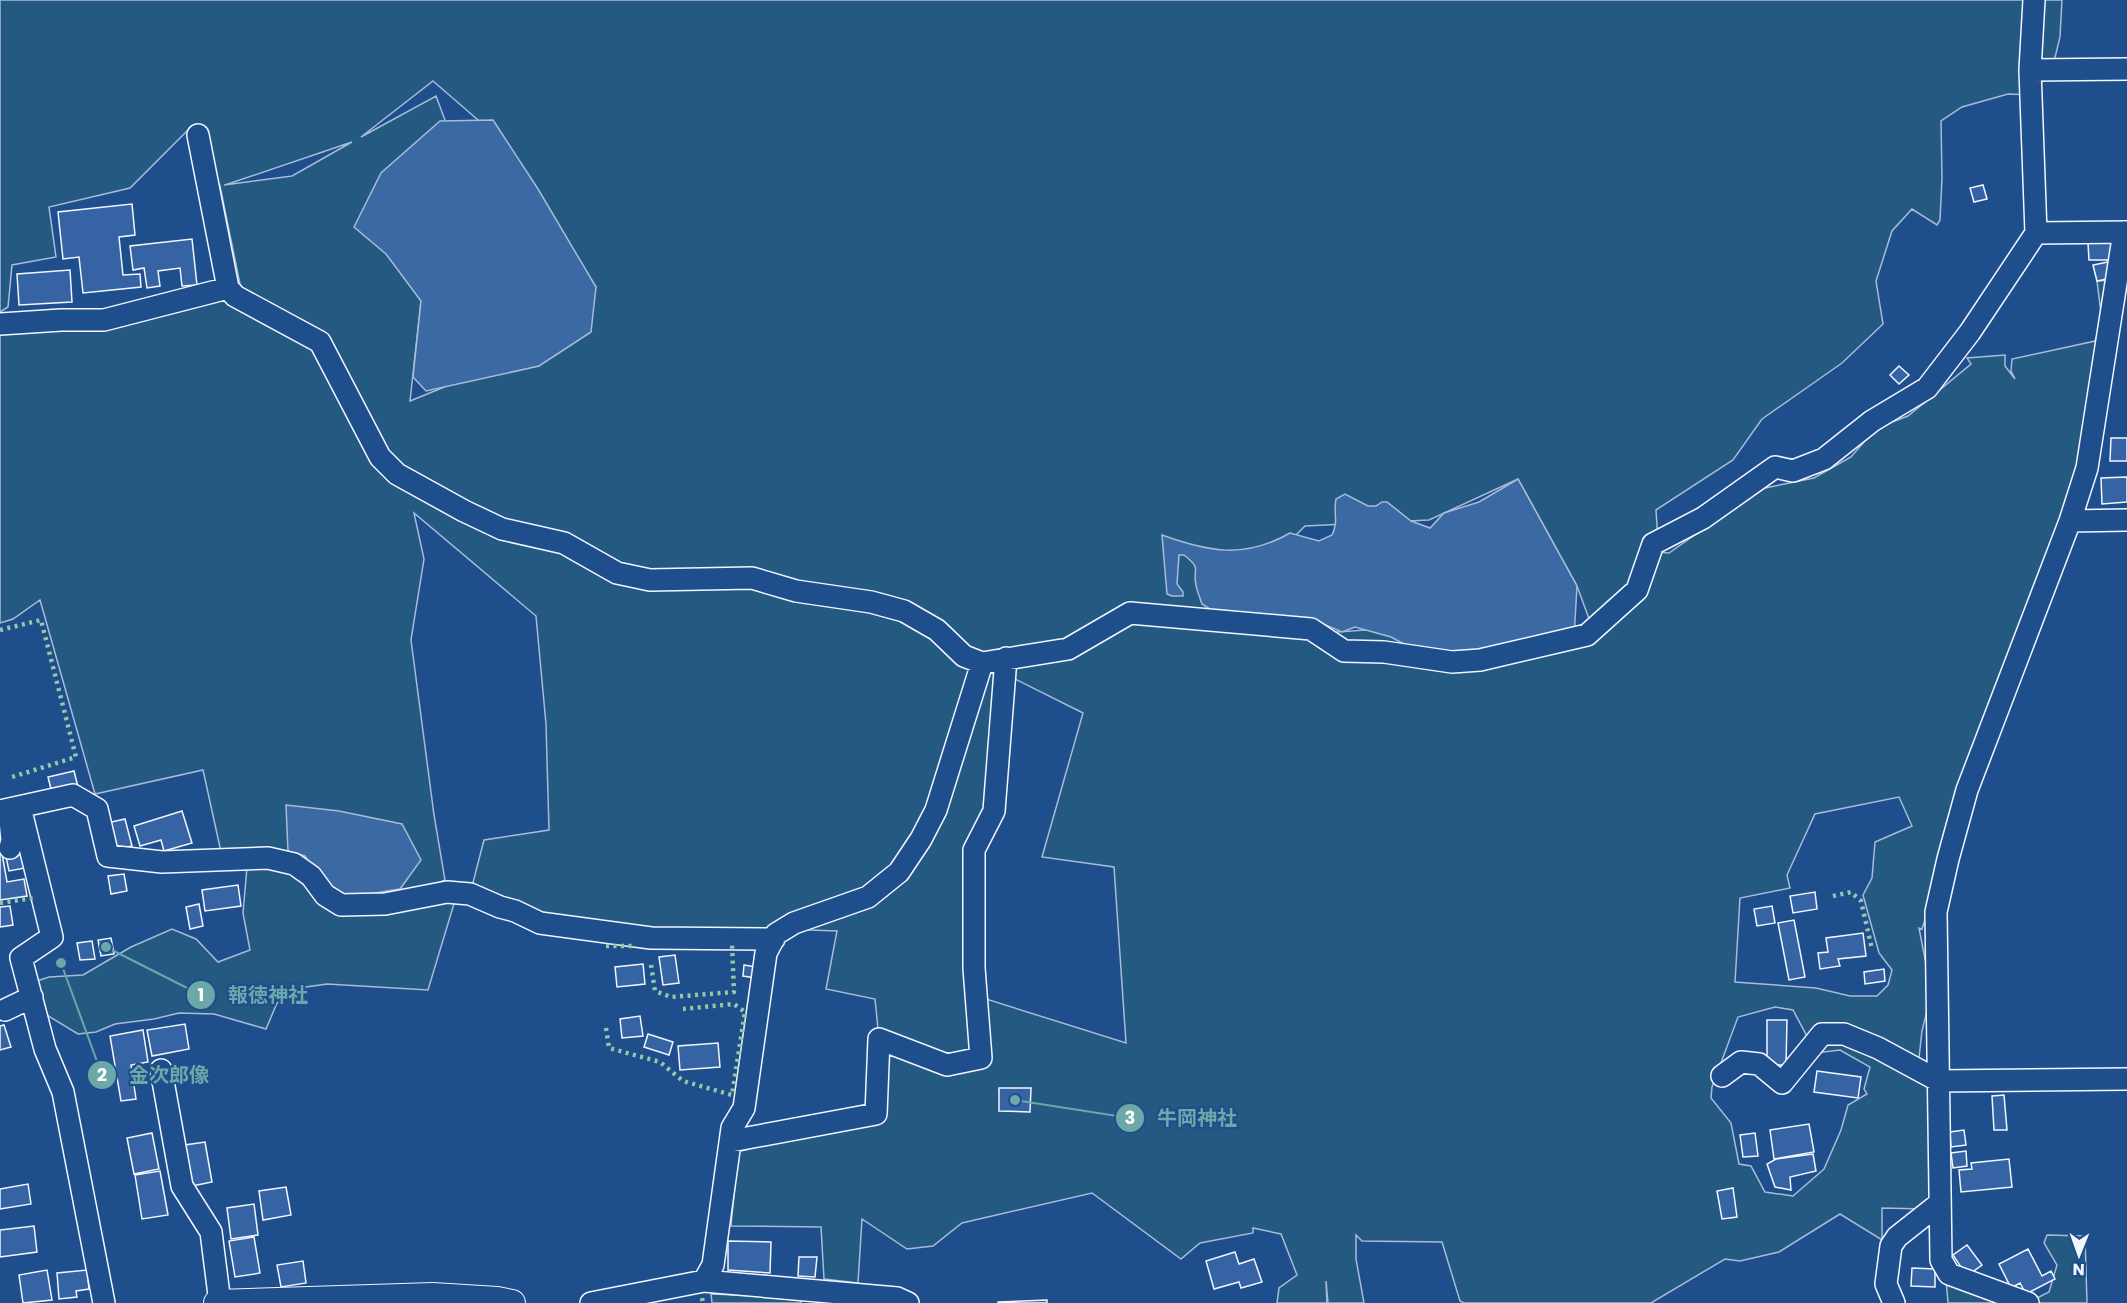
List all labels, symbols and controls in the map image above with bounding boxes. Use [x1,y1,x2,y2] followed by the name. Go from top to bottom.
[186,976,320,1014] callout: 報徳神社
[228,981,308,1009] text: 報徳神社
[198,982,204,1007] text: 1
[87,1056,221,1094] callout: 金次郎像
[129,1061,209,1089] text: 金次郎像
[97,1062,107,1087] text: 2
[1115,1099,1249,1137] callout: 牛岡神社
[1157,1104,1237,1132] text: 牛岡神社
[1125,1105,1135,1130] text: 3
[2049,1225,2109,1285] north arrow
[2073,1258,2085,1281] text: N

